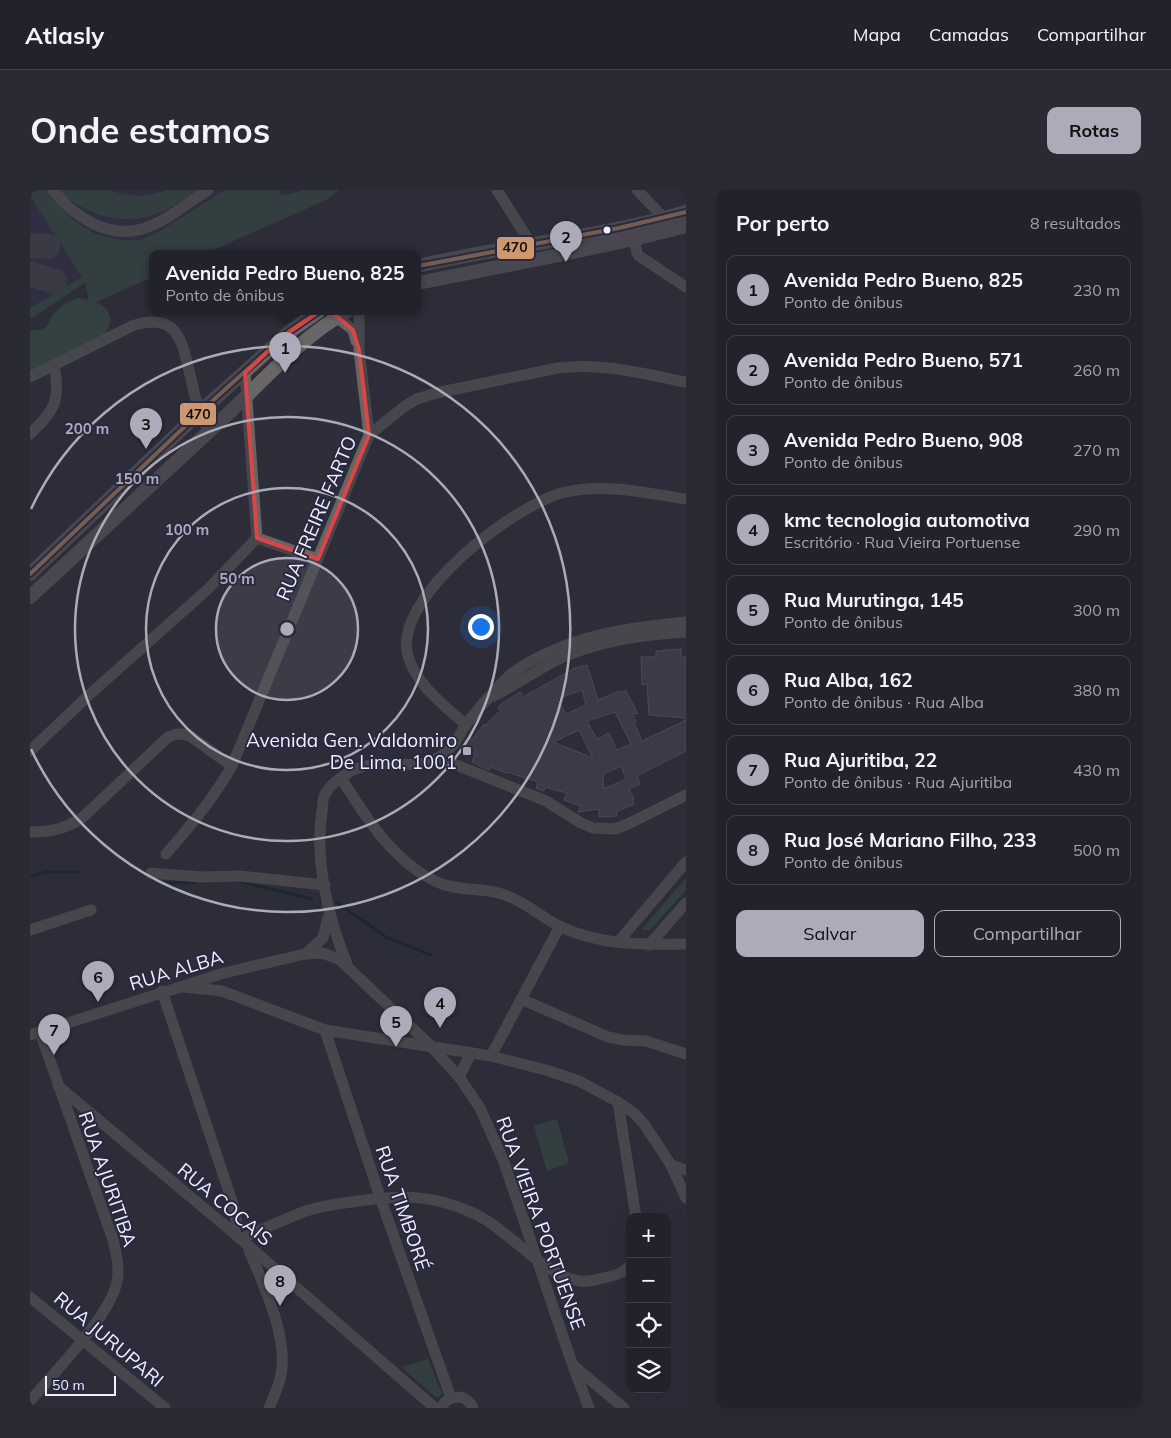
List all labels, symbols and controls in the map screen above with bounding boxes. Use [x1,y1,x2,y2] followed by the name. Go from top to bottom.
[25,20,104,50] text: Atlasly
[853,23,901,46] text: Mapa
[929,23,1009,46] text: Camadas
[1037,23,1146,46] text: Compartilhar
[1047,107,1141,154] button: Rotas
[30,108,270,152] text: Onde estamos
[736,210,830,236] text: Por perto
[1030,213,1121,233] text: 8 resultados
[550,221,582,262] pin: 2
[602,225,612,235] unlabelled marker
[496,236,535,260] line badge: 470
[502,238,528,256] text: 470
[149,250,421,315] popup
[166,261,404,285] text: Avenida Pedro Bueno, 825
[784,268,1023,292] text: Avenida Pedro Bueno, 825
[748,280,758,300] text: 1
[1073,280,1120,300] text: 230 m
[166,285,285,305] text: Ponto de ônibus
[784,292,903,312] text: Ponto de ônibus
[269,332,301,373] pin: 1
[784,348,1023,372] text: Avenida Pedro Bueno, 571
[748,360,758,380] text: 2
[1073,360,1120,380] text: 260 m
[784,372,903,392] text: Ponto de ônibus
[179,402,217,426] line badge: 470
[185,405,211,423] text: 470
[130,408,162,449] pin: 3
[65,419,109,438] text: 200 m
[784,428,1023,452] text: Avenida Pedro Bueno, 908
[270,432,362,604] street label: RUA FREIRE FARTO
[748,440,758,460] text: 3
[1073,440,1120,460] text: 270 m
[784,452,903,472] text: Ponto de ônibus
[115,469,159,488] text: 150 m
[784,508,1030,532] text: kmc tecnologia automotiva
[165,520,209,539] text: 100 m
[748,520,758,540] text: 4
[1073,520,1120,540] text: 290 m
[784,532,1020,552] text: Escritório · Rua Vieira Portuense
[219,569,255,588] text: 50 m
[784,588,964,612] text: Rua Murutinga, 145
[748,600,758,620] text: 5
[1073,600,1120,620] text: 300 m
[784,612,903,632] text: Ponto de ônibus
[468,614,494,640] your location
[278,620,296,638] centre of rings
[784,668,913,692] text: Rua Alba, 162
[748,680,758,700] text: 6
[1073,680,1120,700] text: 380 m
[784,692,984,712] text: Ponto de ônibus · Rua Alba
[246,728,457,774] place label: Avenida Gen. Valdomiro De Lima, 1001
[461,745,473,757] marker: Avenida Gen. Valdomiro De Lima, 1001
[784,748,937,772] text: Rua Ajuritiba, 22
[748,760,758,780] text: 7
[1073,760,1120,780] text: 430 m
[784,772,1012,792] text: Ponto de ônibus · Rua Ajuritiba
[784,828,1037,852] text: Rua José Mariano Filho, 233
[748,840,758,860] text: 8
[1073,840,1120,860] text: 500 m
[784,852,903,872] text: Ponto de ônibus
[736,910,924,957] button: Salvar
[934,910,1121,957] button: Compartilhar
[126,944,226,996] street label: RUA ALBA
[82,961,114,1002] pin: 6
[424,987,456,1028] pin: 4
[380,1006,412,1047] pin: 5
[38,1014,70,1055] pin: 7
[74,1108,142,1250] street label: RUA AJURITIBA
[491,1113,591,1333] street label: RUA VIEIRA PORTUENSE
[370,1142,436,1274] street label: RUA TIMBORÉ
[173,1157,277,1251] street label: RUA COCAIS
[626,1213,671,1393] map controls
[626,1213,671,1258] button: +
[626,1258,671,1303] button: −
[264,1265,296,1306] pin: 8
[49,1286,169,1392] street label: RUA JURUPARI
[626,1303,671,1348] button: locate
[626,1348,671,1393] button: layers
[45,1373,116,1396] scale bar
[52,1376,85,1394] text: 50 m

